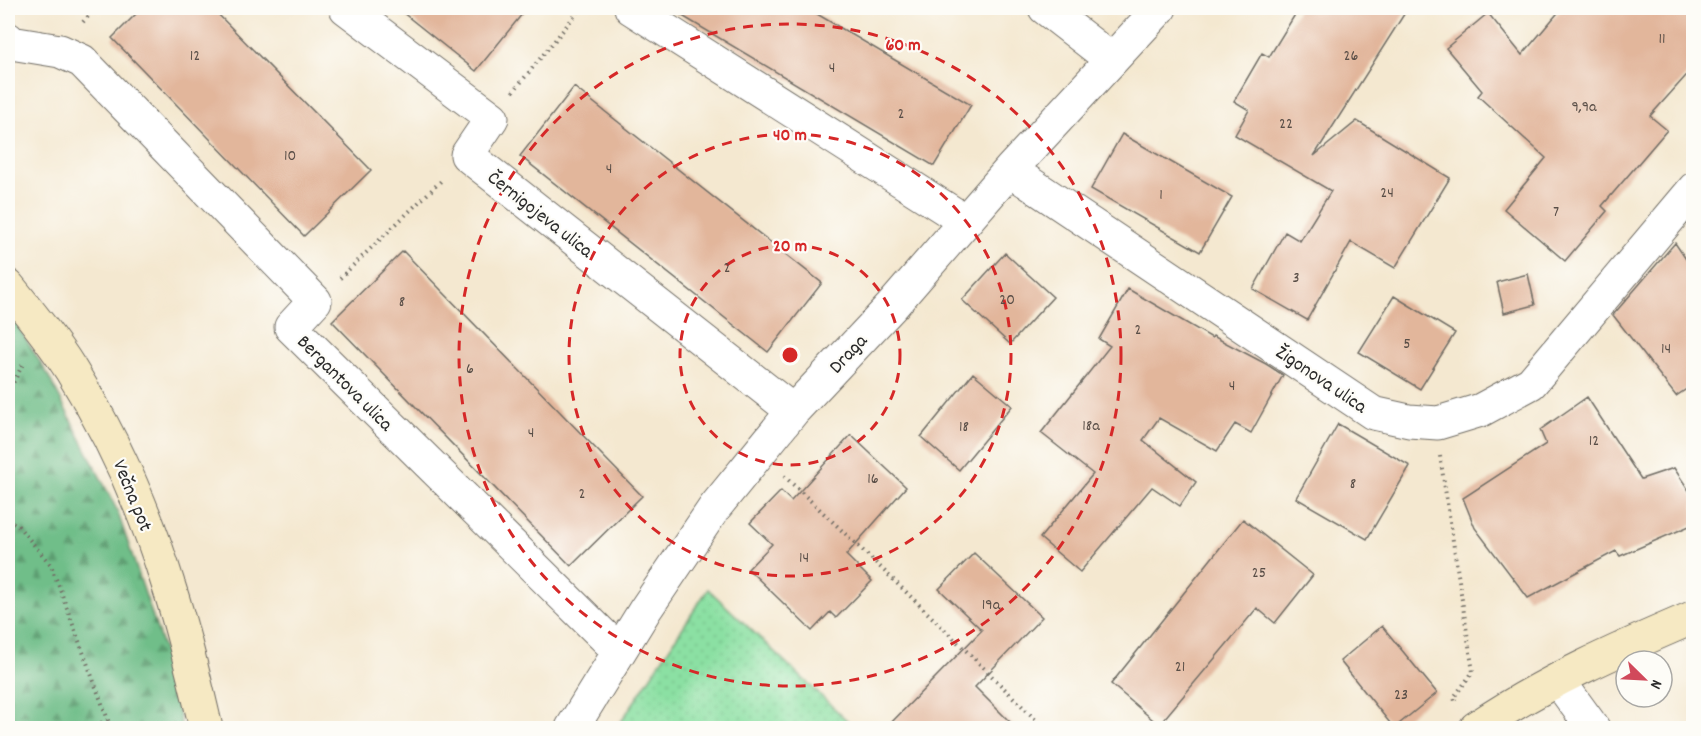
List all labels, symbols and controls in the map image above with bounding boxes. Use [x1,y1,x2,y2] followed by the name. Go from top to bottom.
[1658,28,1666,51] house number: 11
[885,34,921,59] text: 60 m
[190,45,200,68] house number: 12
[1344,45,1359,68] house number: 26
[829,57,835,80] house number: 4
[1571,96,1597,119] house number: 9,9a
[898,103,905,126] house number: 2
[1279,113,1293,136] house number: 22
[773,124,807,149] text: 40 m
[284,145,296,168] house number: 10
[606,158,612,181] house number: 4
[480,165,598,266] street label: Černigojeva ulica
[1380,182,1394,205] house number: 24
[1159,184,1163,207] house number: 1
[1553,201,1559,224] house number: 7
[773,235,807,260] text: 20 m
[724,257,731,280] house number: 2
[1292,267,1300,290] house number: 3
[999,289,1015,312] house number: 20
[399,291,405,314] house number: 8
[1135,319,1142,342] house number: 2
[824,328,875,381] street label: Draga
[289,330,399,439] street label: Bergantova ulica
[1403,333,1411,356] house number: 5
[1661,338,1671,361] house number: 14
[1269,339,1372,422] street label: Žigonova ulica
[780,345,800,365] centre of rings
[466,358,474,381] house number: 6
[1229,375,1235,398] house number: 4
[1082,415,1100,438] house number: 18a
[959,416,969,439] house number: 18
[528,422,534,445] house number: 4
[1589,430,1599,453] house number: 12
[104,456,158,536] street label: Večna pot
[867,468,879,491] house number: 16
[1350,473,1356,496] house number: 8
[579,483,586,506] house number: 2
[799,547,809,570] house number: 14
[1252,562,1266,585] house number: 25
[982,594,1001,617] house number: 19a
[1614,649,1674,709] north arrow
[1175,656,1185,679] house number: 21
[1643,676,1668,692] text: N
[1394,684,1408,707] house number: 23

